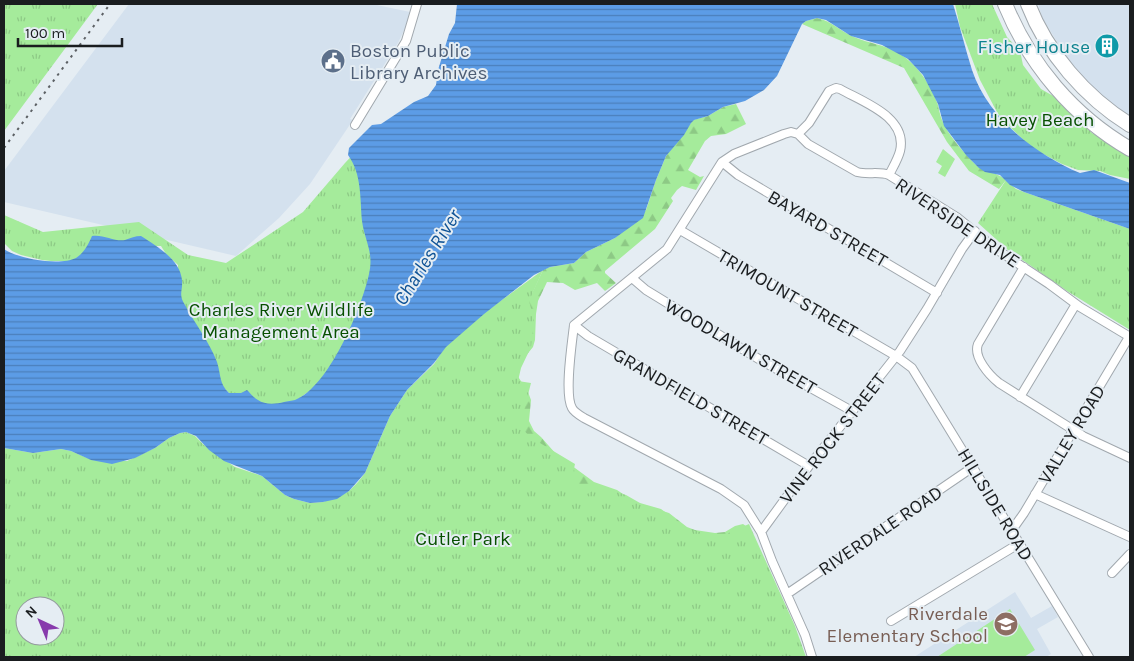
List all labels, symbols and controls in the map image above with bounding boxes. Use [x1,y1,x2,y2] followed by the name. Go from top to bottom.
[18,15,121,47] scale bar
[25,24,65,42] text: 100 m
[1094,33,1120,59] building icon: Fisher House
[977,36,1090,58] place label: Fisher House
[350,40,487,84] place label: Boston Public Library Archives
[320,48,346,74] public building icon: Boston Public Library Archives
[985,109,1095,131] park label: Havey Beach
[891,173,1024,273] street label: RIVERSIDE DRIVE
[764,186,892,272] street label: BAYARD STREET
[389,204,467,309] water label: Charles River
[714,245,862,343] street label: TRIMOUNT STREET
[661,295,821,399] street label: WOODLAWN STREET
[189,299,373,343] park label: Charles River Wildlife Management Area
[609,343,773,451] street label: GRANDFIELD STREET
[775,369,891,508] street label: VINE ROCK STREET
[1034,381,1110,488] street label: VALLEY ROAD
[953,444,1037,565] street label: HILLSIDE ROAD
[814,481,947,580] street label: RIVERDALE ROAD
[415,528,511,550] park label: Cutler Park
[15,596,65,646] north arrow
[22,602,41,622] text: N
[827,603,988,647] place label: Riverdale Elementary School
[993,611,1019,637] school or university icon: Riverdale Elementary School

